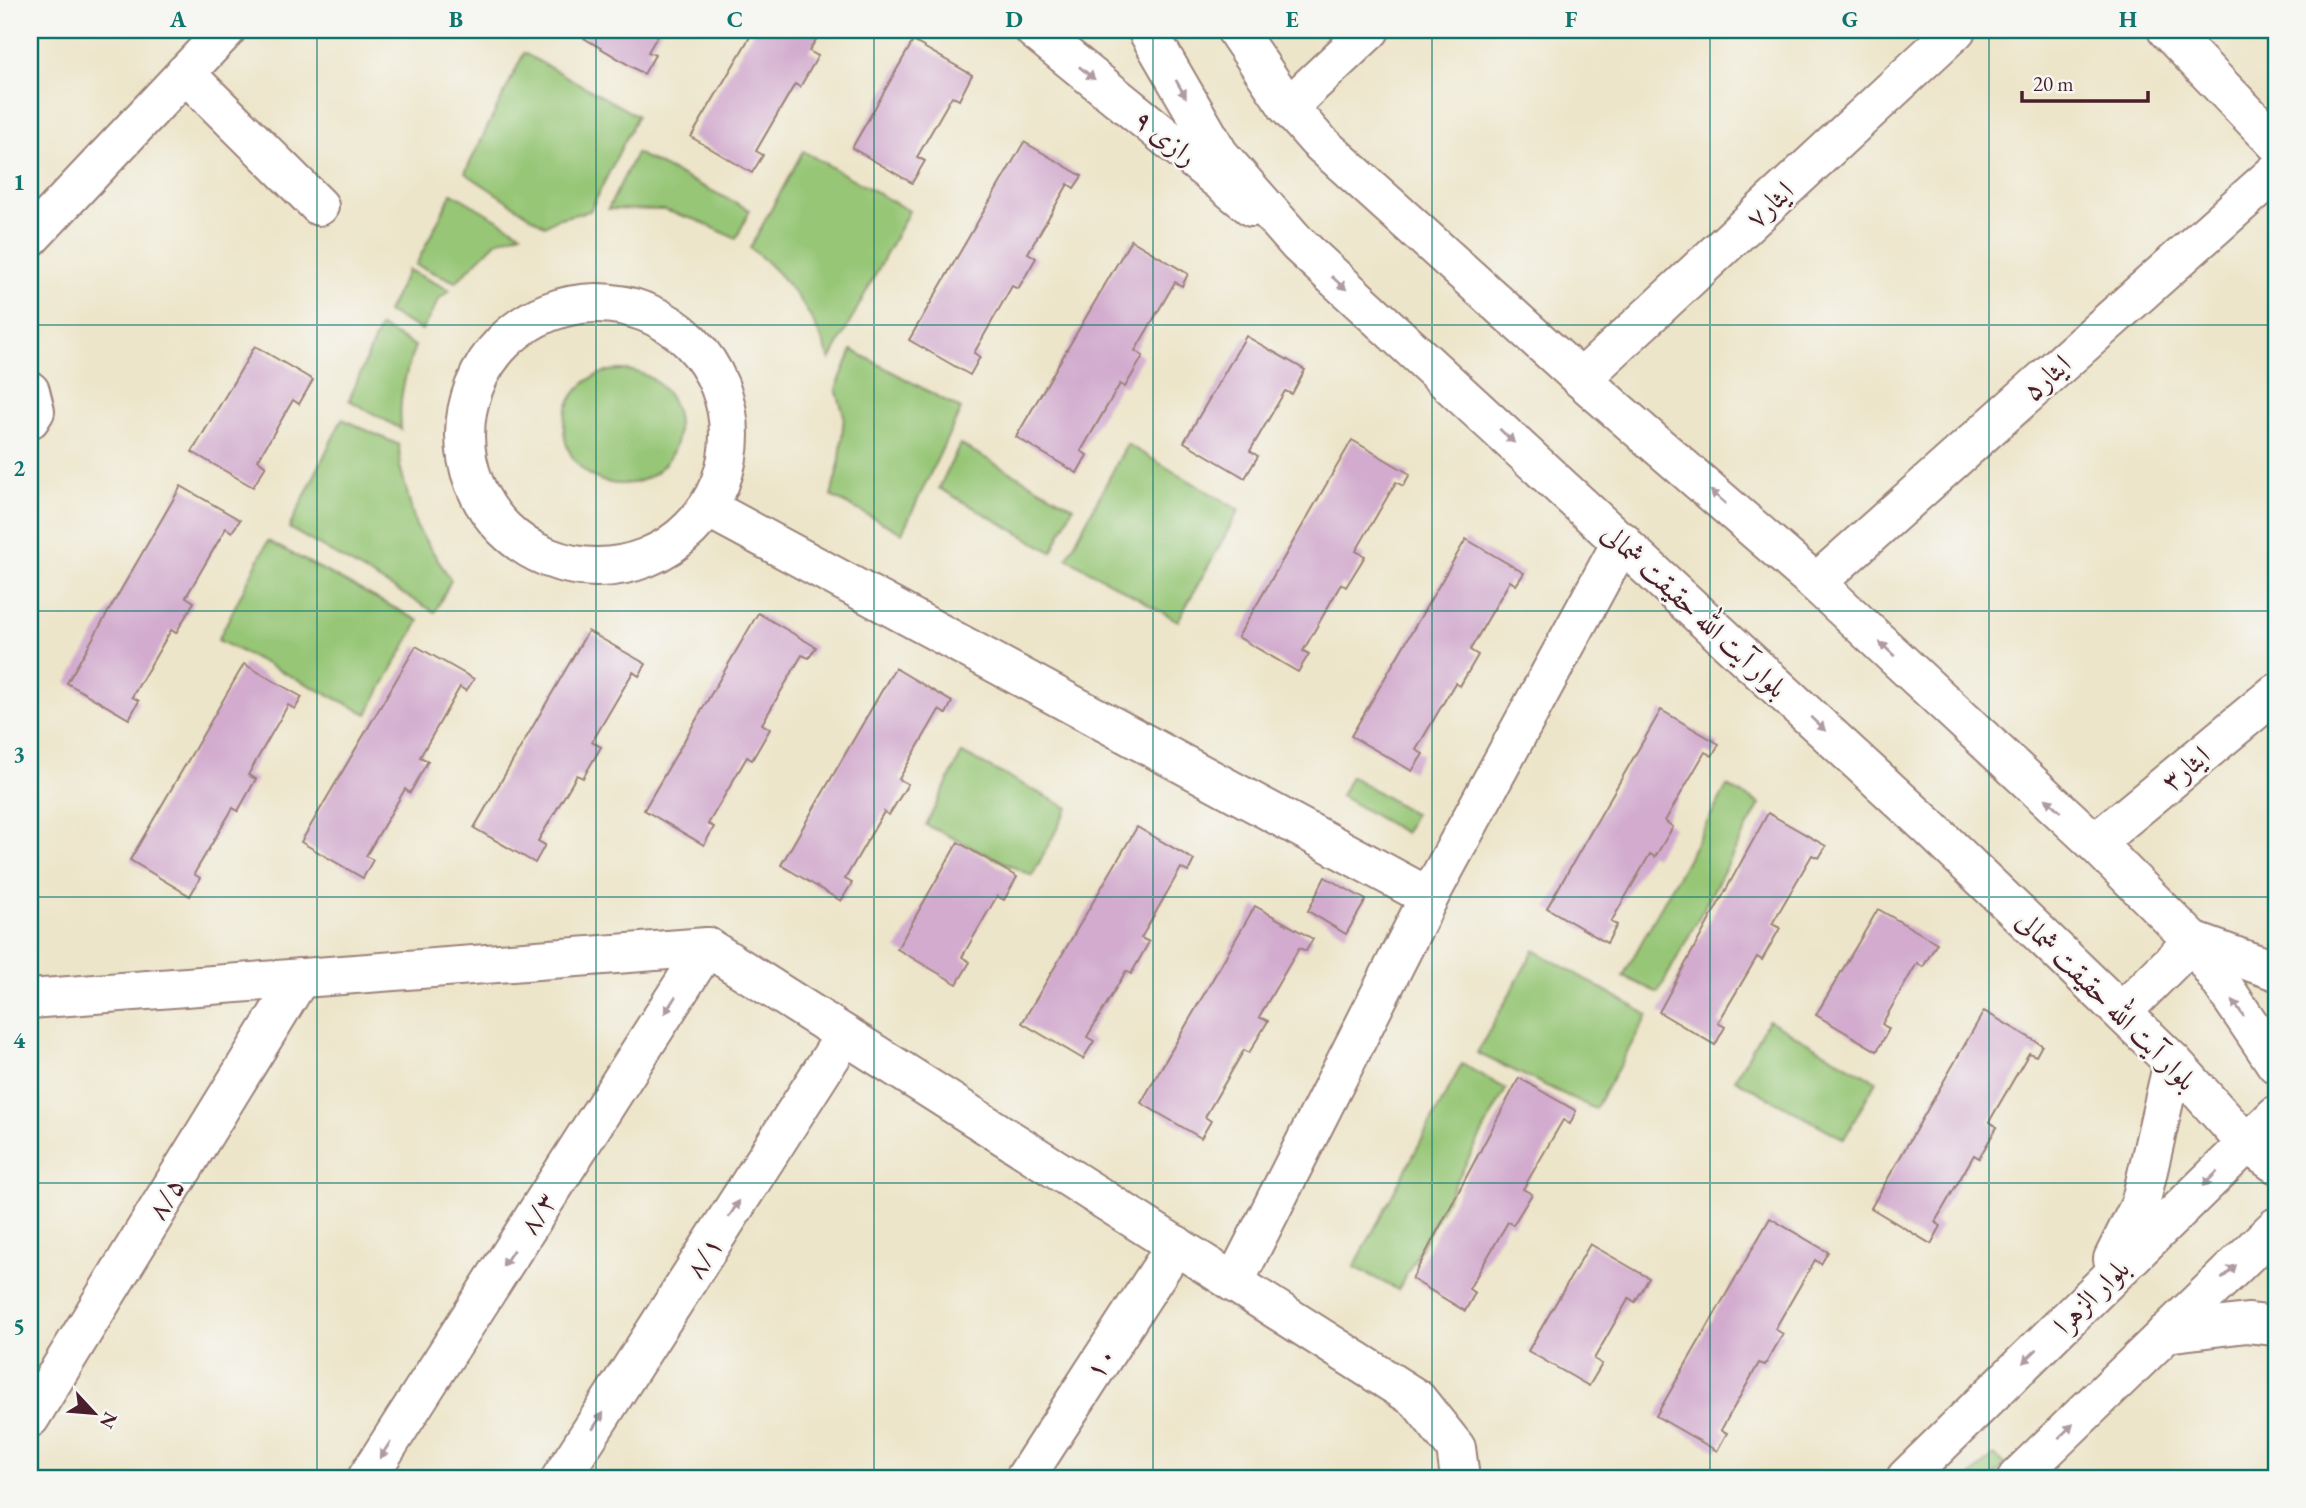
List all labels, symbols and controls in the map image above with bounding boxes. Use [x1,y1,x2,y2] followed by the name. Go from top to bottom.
[169,4,187,34] text: A
[449,4,463,34] text: B
[727,4,743,34] text: C
[1005,4,1023,34] text: D
[1285,4,1299,34] text: E
[1565,4,1578,34] text: F
[1842,4,1858,34] text: G
[2119,4,2137,34] text: H
[2022,60,2148,104] scale bar
[1078,65,1095,80] one-way arrow
[2033,70,2074,97] text: 20 m
[1175,79,1187,98] one-way arrow
[1127,100,1205,174] street label: رازی ۹
[13,167,25,197] text: 1
[1737,173,1801,235] street label: ایثار۷
[1330,274,1347,290] one-way arrow
[2014,346,2078,408] street label: ایثار۵
[1498,428,1515,444] one-way arrow
[13,453,25,483] text: 2
[1709,490,1726,505] one-way arrow
[1595,513,1797,705] street label: بلوار آیت الله حقیقت شمالی
[1879,642,1896,658] one-way arrow
[1809,716,1827,732] one-way arrow
[2153,737,2217,799] street label: ایثار۳
[13,739,25,769] text: 3
[2045,797,2062,813] one-way arrow
[2009,900,2207,1098] street label: بلوار آیت الله حقیقت شمالی
[664,995,677,1015] one-way arrow
[2231,999,2245,1017] one-way arrow
[13,1025,26,1055] text: 4
[138,1170,192,1226] street label: ۸/۵
[2201,1171,2218,1188] one-way arrow
[510,1185,564,1241] street label: ۸/۳
[727,1199,740,1218] one-way arrow
[676,1229,730,1285] street label: ۸/۱
[502,1249,515,1268] one-way arrow
[2045,1250,2137,1342] street label: بلوار الزهرا
[2220,1265,2237,1281] one-way arrow
[13,1311,25,1341] text: 5
[1076,1338,1124,1386] street label: ۱۰
[2022,1348,2039,1364] one-way arrow
[60,1378,130,1448] north arrow
[94,1408,123,1433] text: N
[591,1411,604,1430] one-way arrow
[2057,1422,2074,1439] one-way arrow
[379,1440,392,1460] one-way arrow

